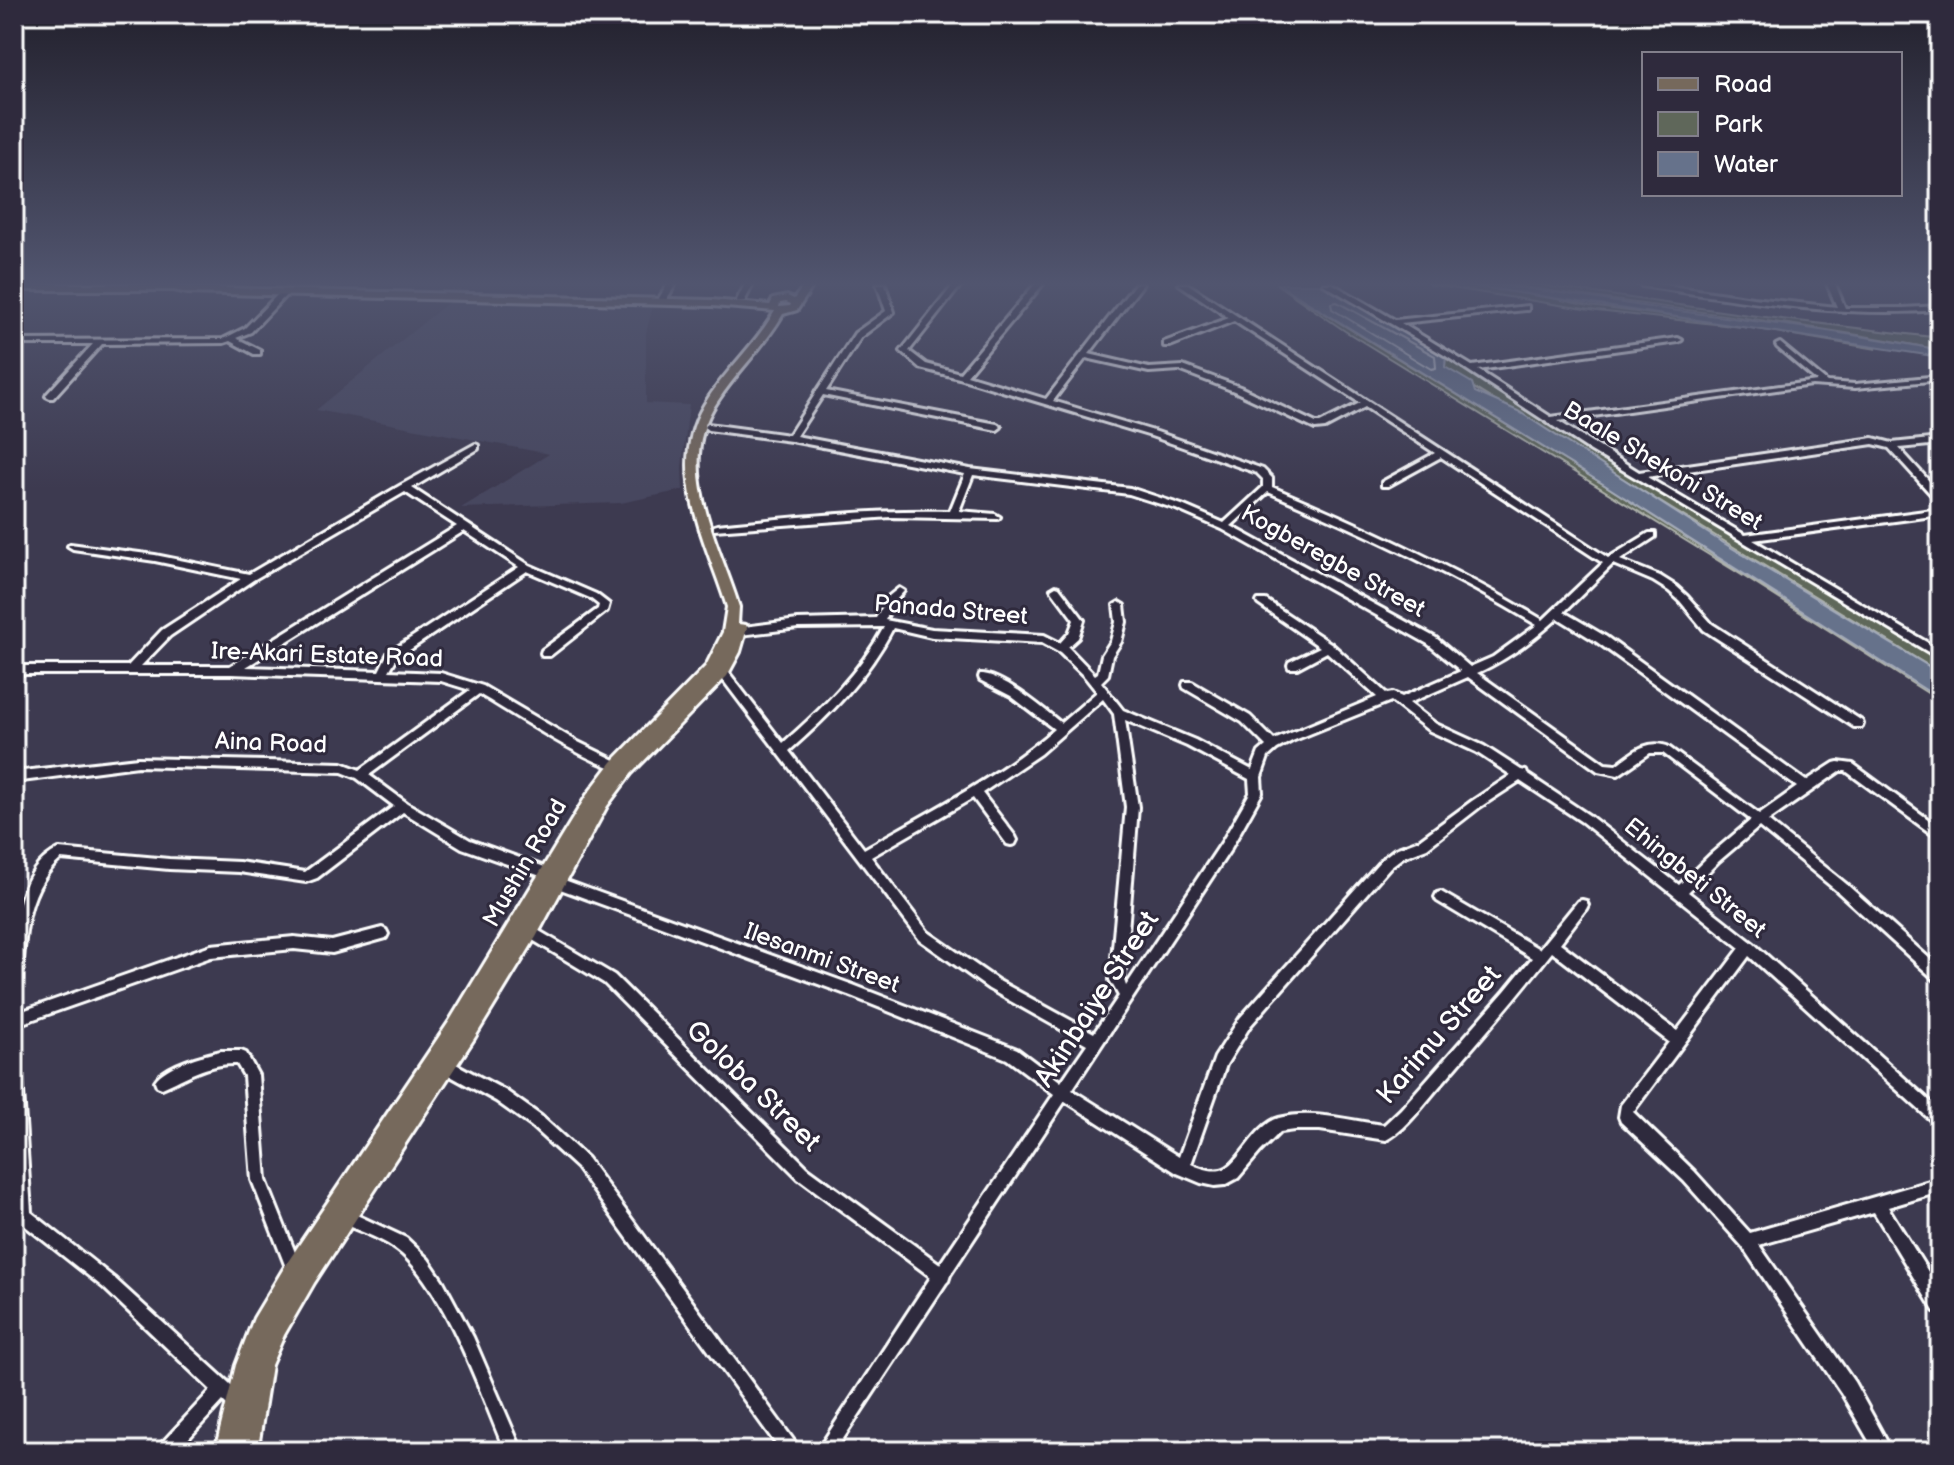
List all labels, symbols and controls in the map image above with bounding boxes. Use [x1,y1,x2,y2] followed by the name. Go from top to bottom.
[1642,52,1902,196] legend
[1714,70,1772,99] text: Road
[1714,110,1762,139] text: Park
[1714,150,1778,179] text: Water
[1558,395,1768,537] street label: Baale Shekoni Street
[1236,498,1431,624] street label: Kogberegbe Street
[873,589,1030,631] street label: Panada Street
[211,636,443,674] street label: Ire-Akari Estate Road
[215,727,327,759] street label: Aina Road
[477,794,573,932] street label: Mushin Road
[1618,812,1773,945] street label: Ehingbeti Street
[1028,905,1166,1093] street label: Akinbaiye Street
[740,916,904,1000] street label: Ilesanmi Street
[1370,959,1508,1111] street label: Karimu Street
[679,1014,827,1159] street label: Goloba Street

